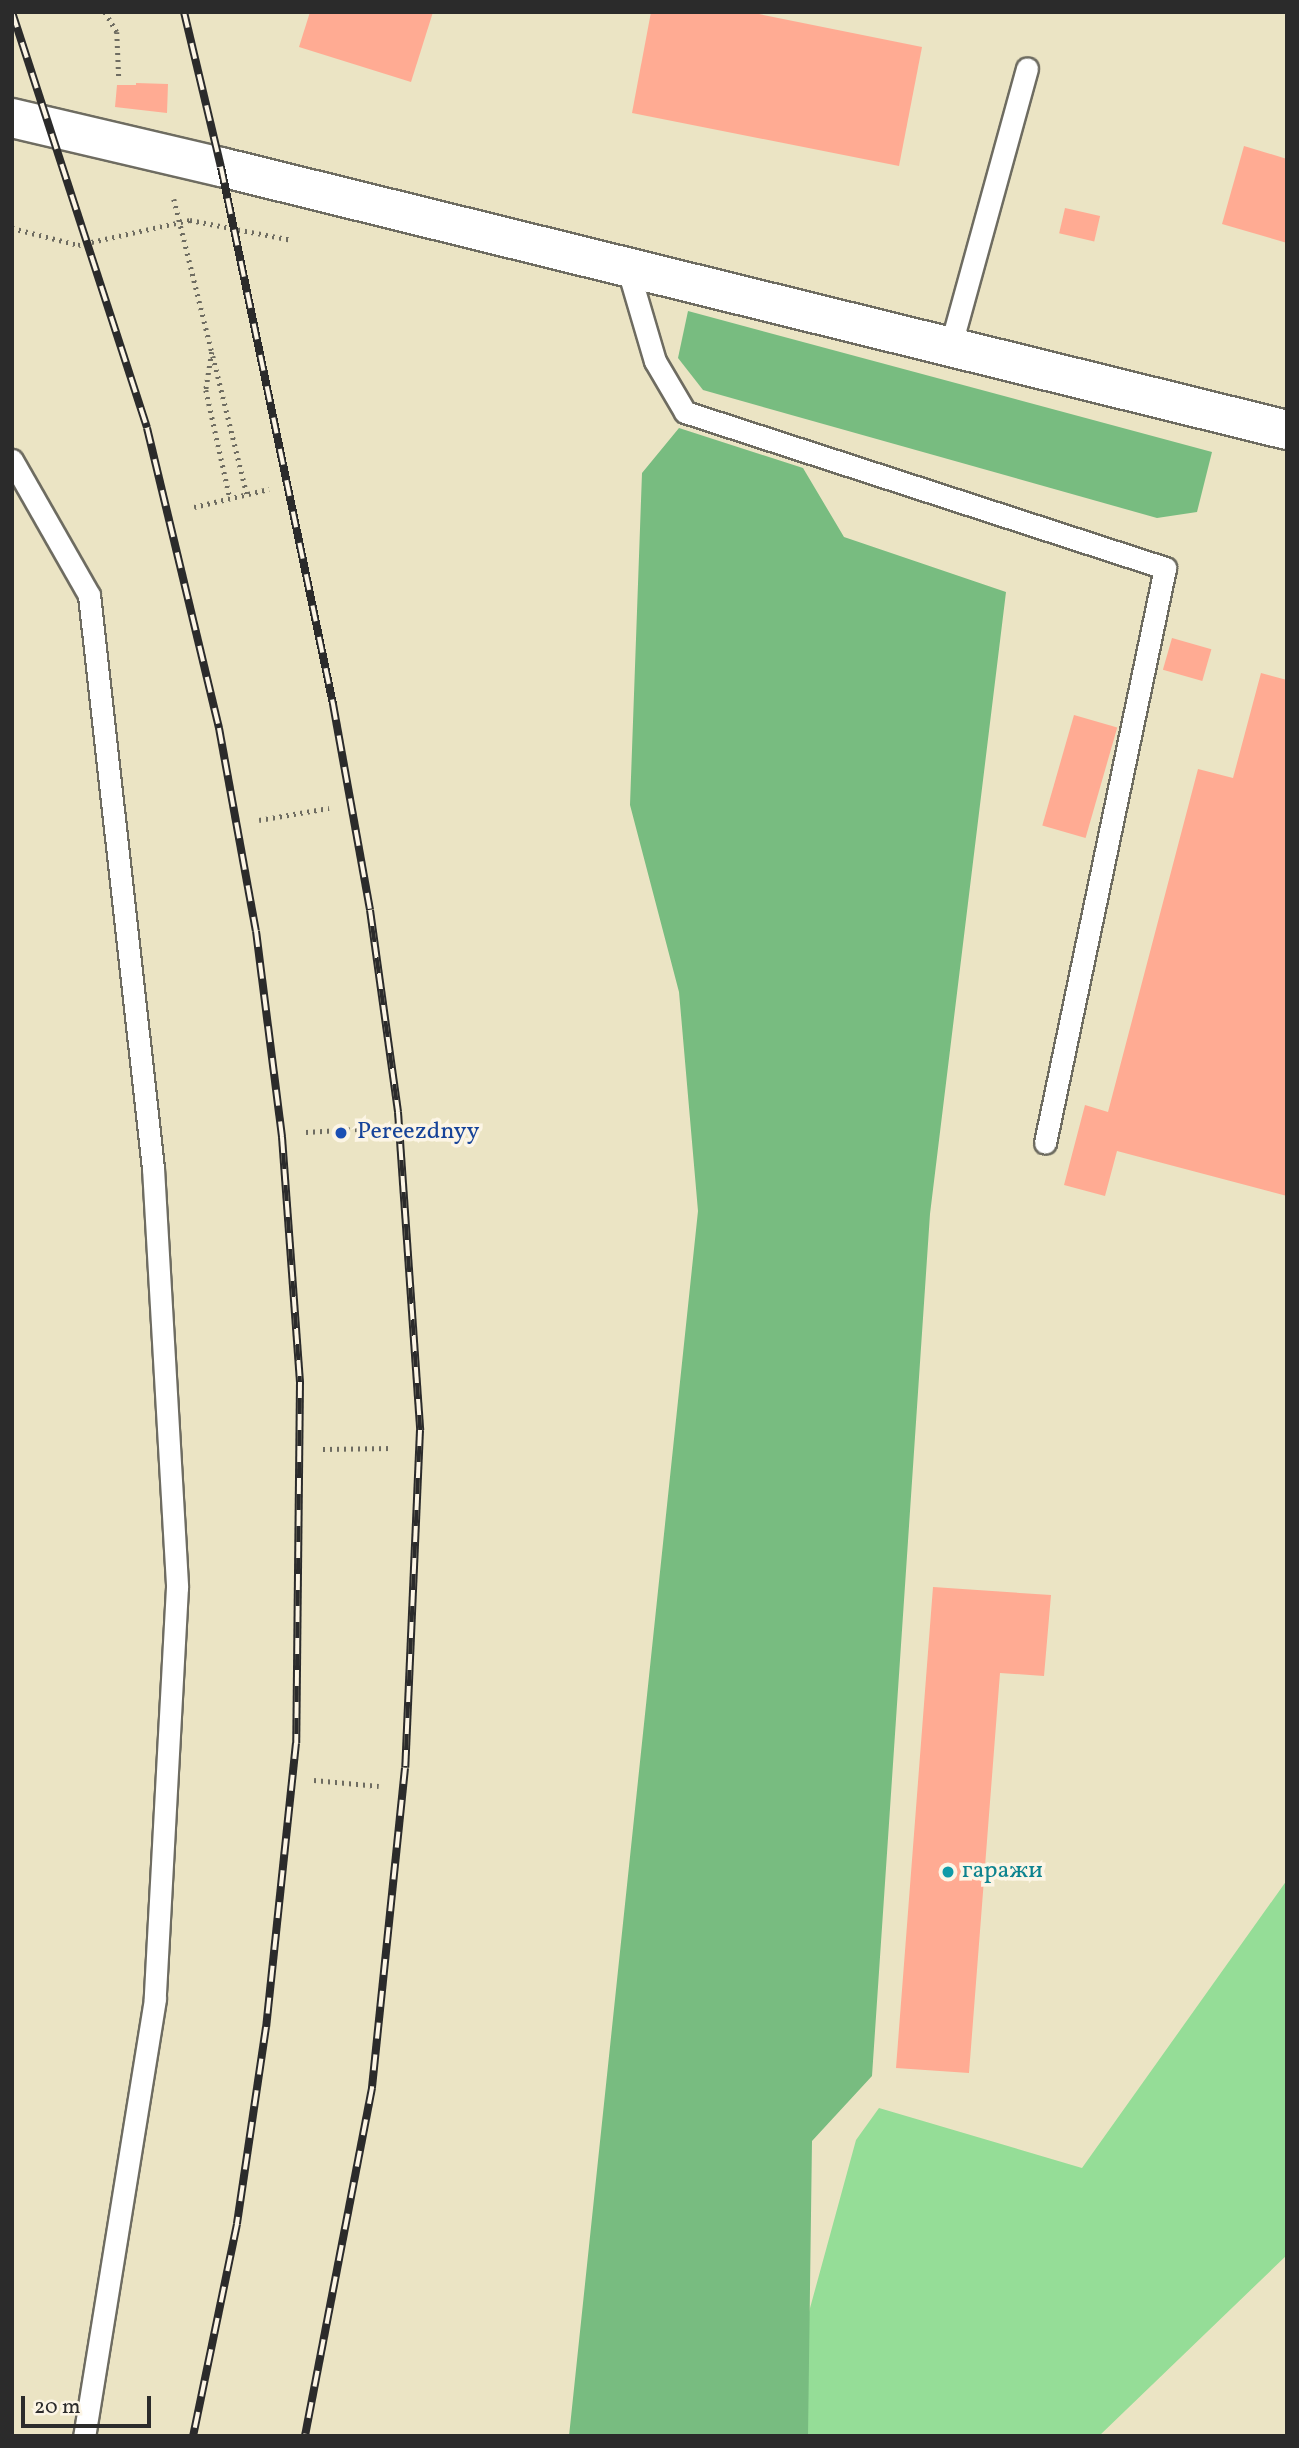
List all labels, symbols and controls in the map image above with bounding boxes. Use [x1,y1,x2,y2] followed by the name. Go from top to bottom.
[357,1119,480,1147] place label: Pereezdnyy
[331,1123,351,1143] marker: Pereezdnyy
[962,1858,1043,1886] place label: гаражи
[940,1864,956,1880] marker: гаражи
[24,2382,154,2426] scale bar
[34,2393,80,2422] text: 20 m

